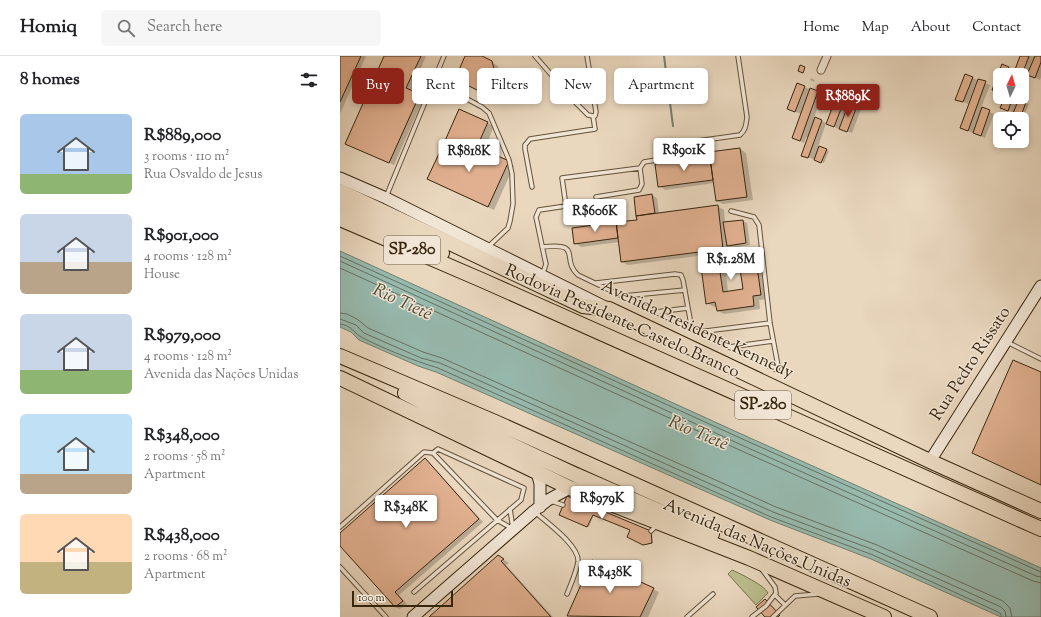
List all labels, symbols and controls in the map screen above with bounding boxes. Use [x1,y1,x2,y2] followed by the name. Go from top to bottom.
[101,10,381,46] search box
[20,14,77,41] text: Homiq
[115,17,137,39] icon: search
[147,17,222,38] text: Search here
[803,18,840,38] text: Home
[862,18,889,38] text: Map
[911,18,950,38] text: About
[972,18,1021,38] text: Contact
[20,68,80,92] text: 8 homes
[352,68,404,104] chip: Buy
[412,68,469,104] chip: Rent
[477,68,542,104] chip: Filters
[550,68,606,104] chip: New
[614,68,708,104] chip: Apartment
[993,68,1029,104] north arrow
[993,68,1029,148] map controls
[298,69,320,91] icon: filters
[815,84,881,118] pin: R$889K
[826,88,871,106] text: R$889K
[993,112,1029,148] button: locate
[144,124,221,148] text: R$889,000
[52,130,100,178] icon: home
[651,138,717,172] pin: R$901K
[436,139,502,173] pin: R$818K
[662,142,706,160] text: R$901K
[447,143,491,161] text: R$818K
[144,148,229,166] text: 3 rooms · 110 m²
[144,166,262,184] text: Rua Osvaldo de Jesus
[562,199,628,233] pin: R$606K
[572,203,618,221] text: R$606K
[144,224,219,248] text: R$901,000
[52,230,100,278] icon: home
[384,236,440,264] road number: SP-280
[694,247,768,281] pin: R$1.28M
[144,248,232,266] text: 4 rooms · 128 m²
[707,251,755,269] text: R$1.28M
[501,259,743,385] street label: Rodovia Presidente Castelo Branco
[144,266,180,284] text: House
[597,275,798,385] street label: Avenida Presidente Kennedy
[368,278,436,328] water label: Rio Tietê
[925,302,1017,426] street label: Rua Pedro Rissato
[144,324,221,348] text: R$979,000
[52,330,100,378] icon: home
[144,348,232,366] text: 4 rooms · 128 m²
[144,366,298,384] text: Avenida das Nações Unidas
[735,391,791,419] road number: SP-280
[664,410,732,458] water label: Rio Tietê
[144,424,220,448] text: R$348,000
[52,430,100,478] icon: home
[144,448,225,466] text: 2 rooms · 58 m²
[144,466,205,484] text: Apartment
[569,486,635,520] pin: R$979K
[580,490,624,508] text: R$979K
[659,494,855,595] street label: Avenida das Nações Unidas
[373,495,439,529] pin: R$348K
[384,499,428,517] text: R$348K
[144,524,220,548] text: R$438,000
[52,530,100,578] icon: home
[144,548,228,566] text: 2 rooms · 68 m²
[577,560,643,594] pin: R$438K
[588,564,632,582] text: R$438K
[144,566,205,584] text: Apartment
[352,589,453,608] scale bar
[358,590,385,606] text: 100 m

